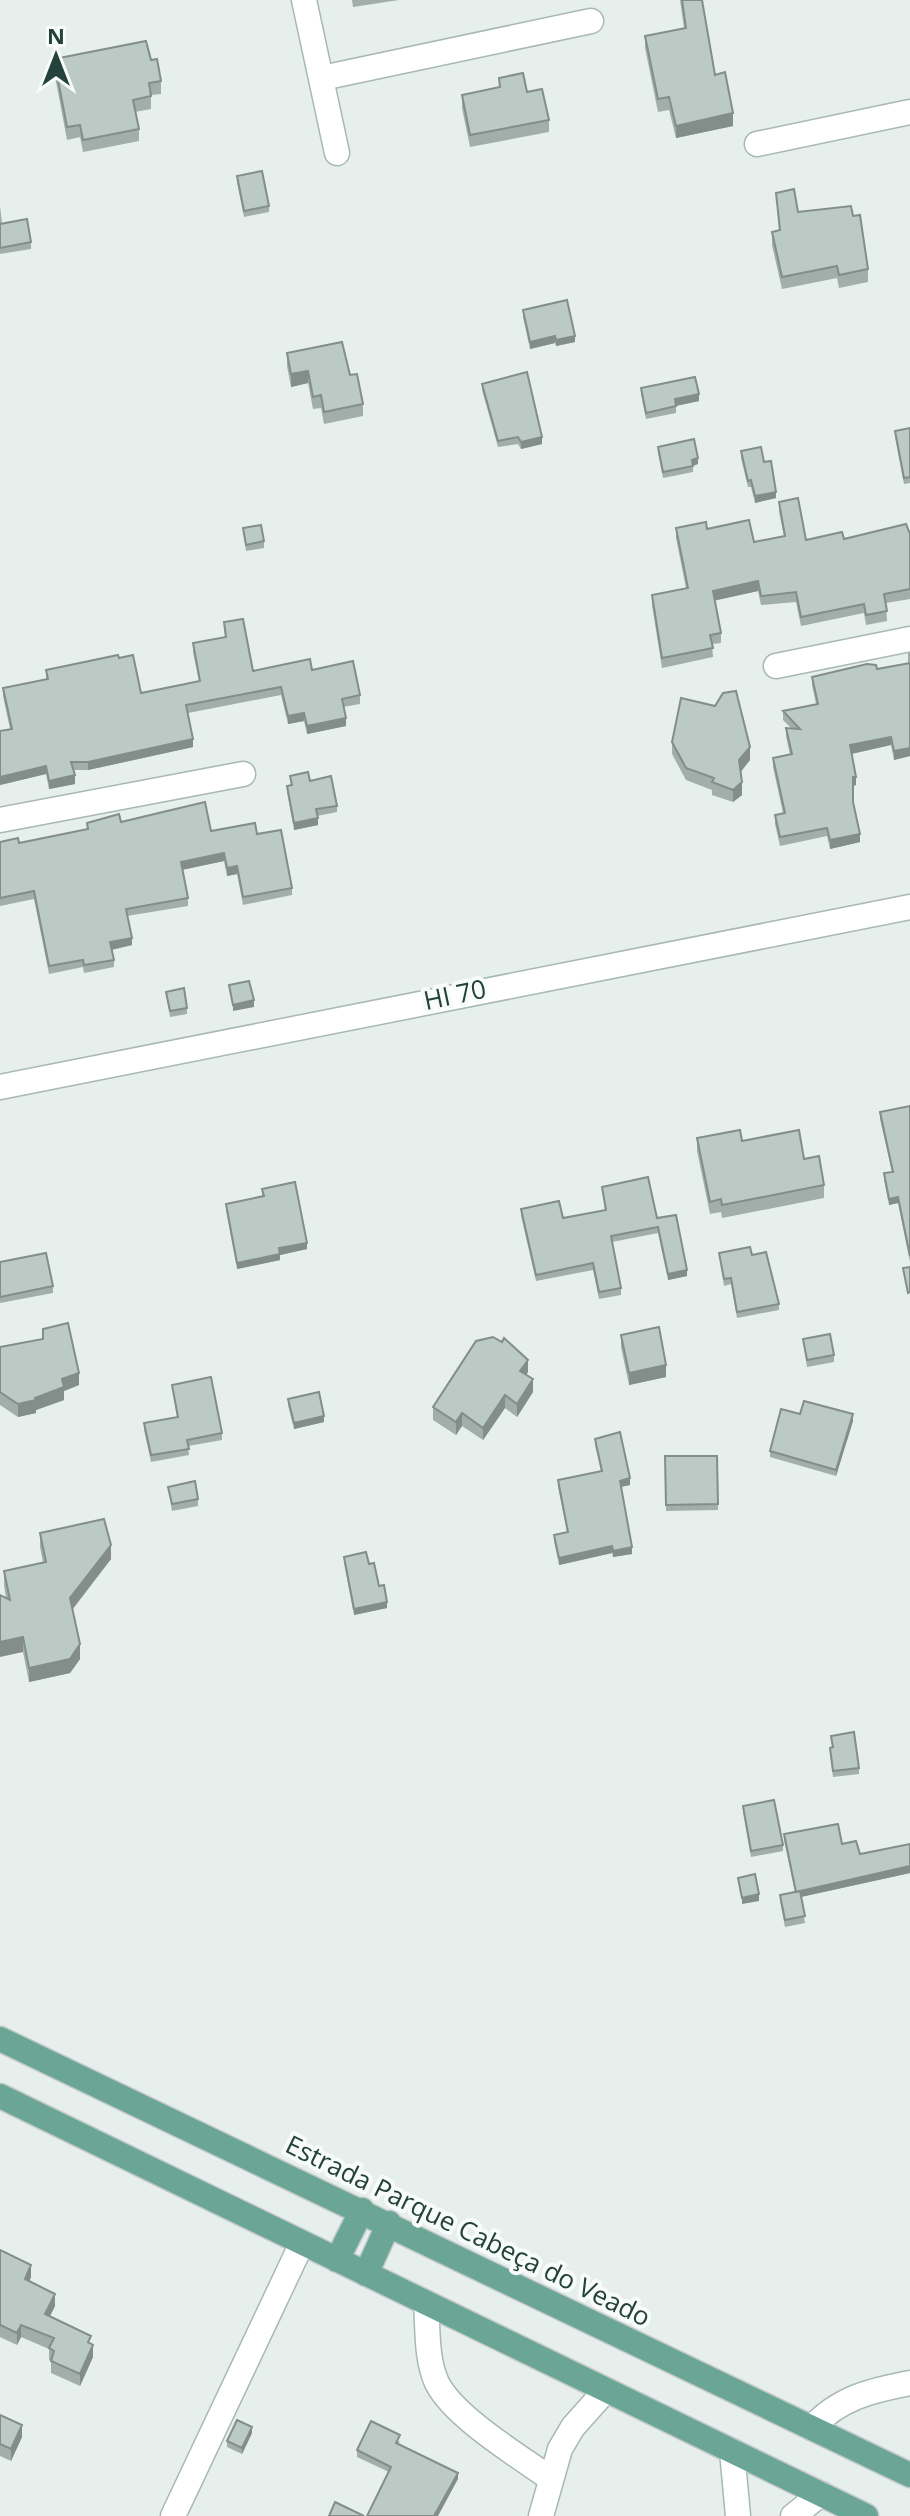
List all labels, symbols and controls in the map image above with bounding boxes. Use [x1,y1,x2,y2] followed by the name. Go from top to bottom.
[16,16,96,96] north arrow
[47,20,65,50] text: N
[420,970,489,1018] street label: HI 70
[280,2126,657,2334] street label: Estrada Parque Cabeça do Veado

